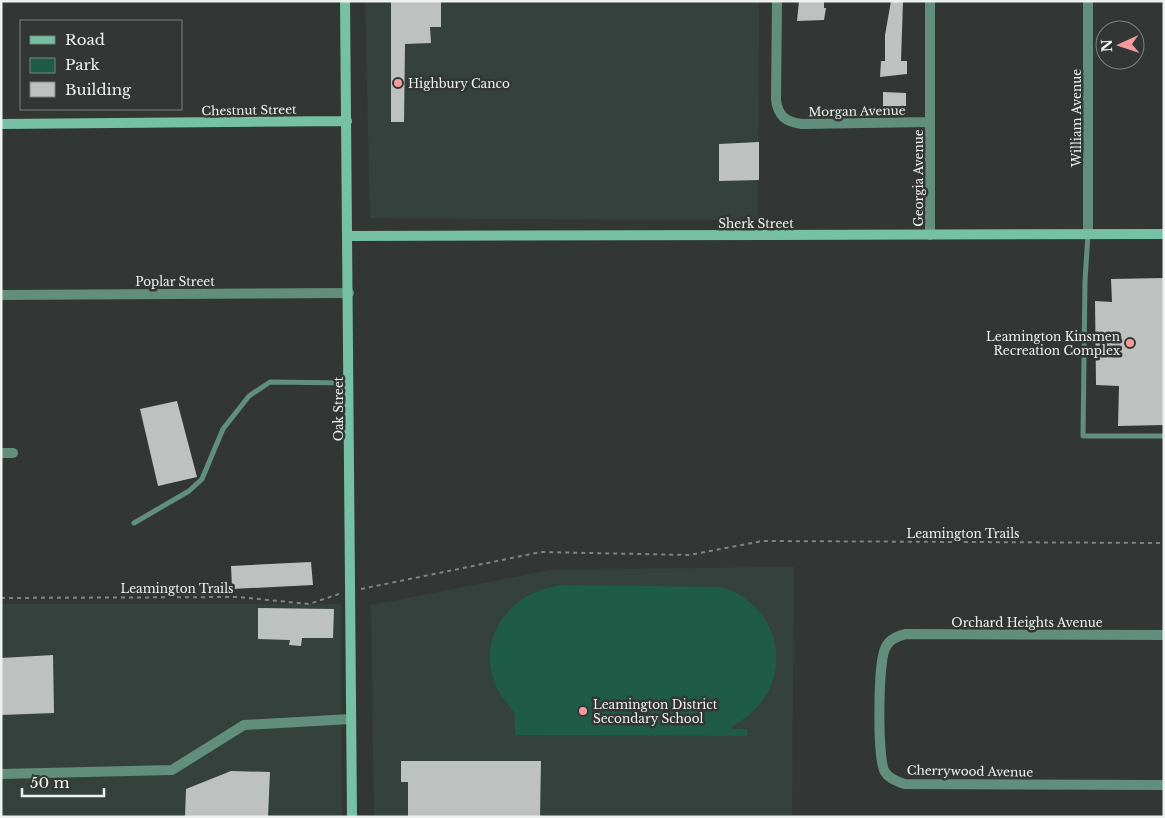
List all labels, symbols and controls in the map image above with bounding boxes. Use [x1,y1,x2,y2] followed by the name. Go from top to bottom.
[20,20,182,110] legend
[1095,20,1145,70] north arrow
[65,30,105,49] text: Road
[1098,39,1116,53] text: N
[65,55,101,74] text: Park
[1069,69,1084,168] street label: William Avenue
[408,76,510,91] place label: Highbury Canco
[392,77,404,89] marker: Highbury Canco
[65,80,132,99] text: Building
[201,102,297,118] street label: Chestnut Street
[808,103,906,119] street label: Morgan Avenue
[911,129,926,227] street label: Georgia Avenue
[718,216,794,231] street label: Sherk Street
[135,274,215,289] street label: Poplar Street
[986,329,1121,358] place label: Leamington Kinsmen Recreation Complex
[1124,337,1136,349] marker: Leamington Kinsmen Recreation Complex
[331,376,346,441] street label: Oak Street
[907,526,1019,541] street label: Leamington Trails
[121,581,233,596] street label: Leamington Trails
[951,615,1103,630] street label: Orchard Heights Avenue
[593,697,718,726] place label: Leamington District Secondary School
[577,705,589,717] marker: Leamington District Secondary School
[907,762,1033,780] street label: Cherrywood Avenue
[22,766,105,798] scale bar
[30,773,70,792] text: 50 m

